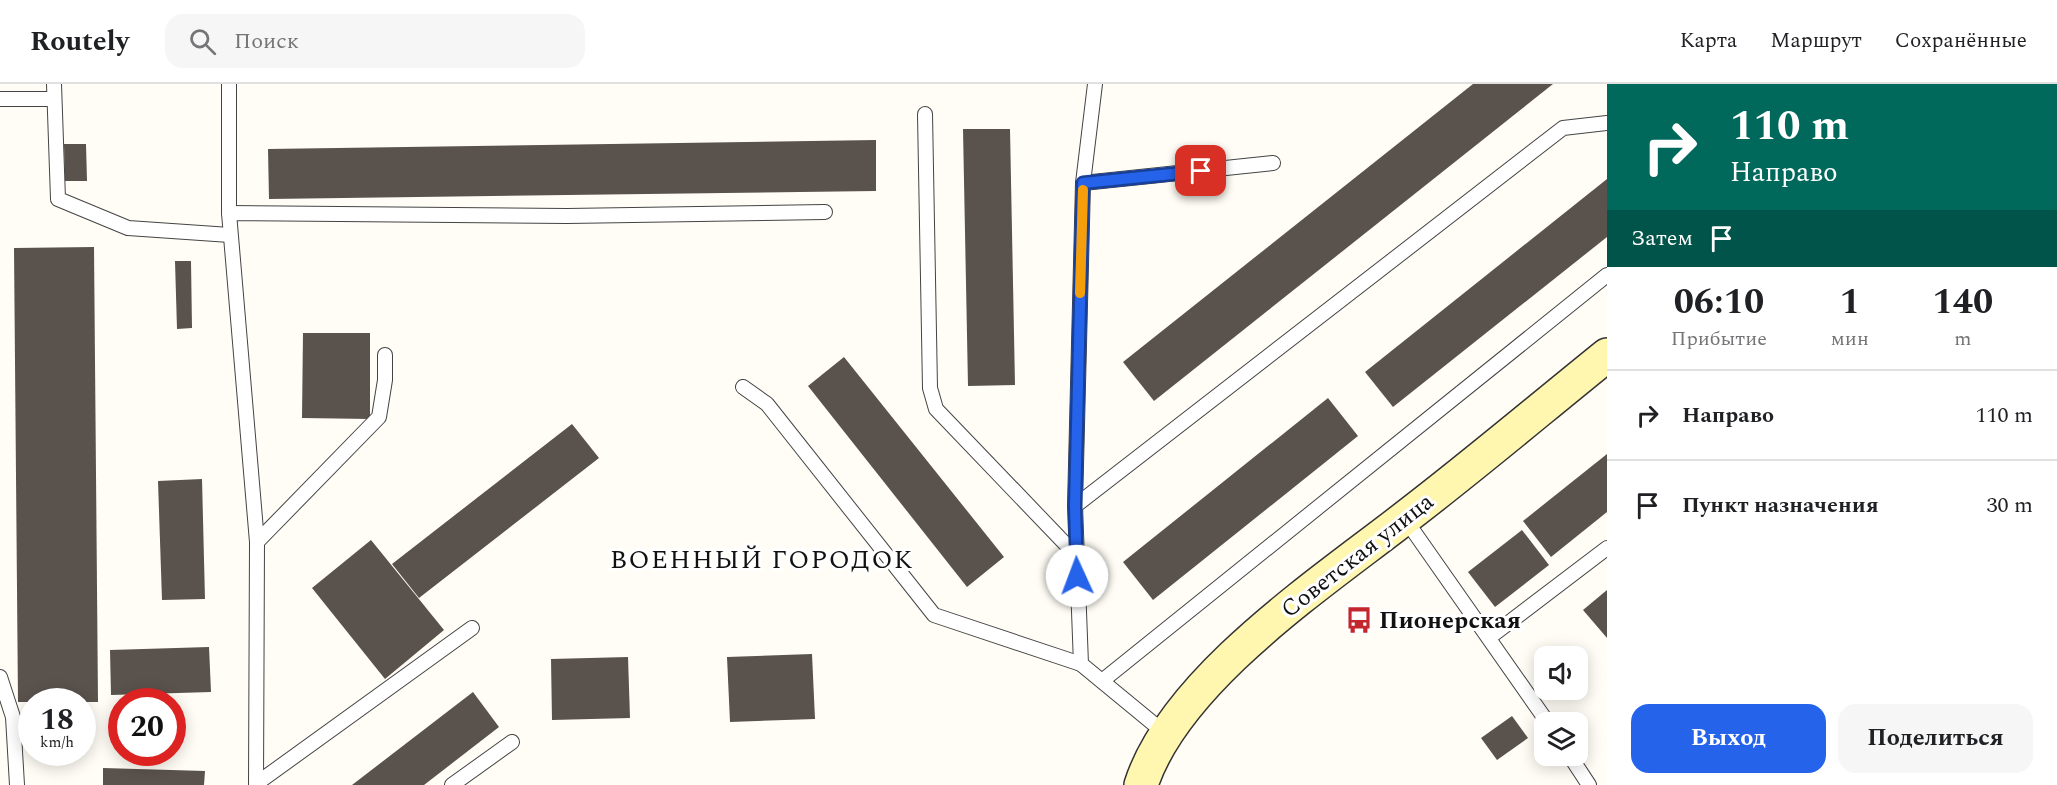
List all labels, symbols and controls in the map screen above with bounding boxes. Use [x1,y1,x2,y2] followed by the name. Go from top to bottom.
[165,14,585,68] search box
[30,20,129,63] text: Routely
[186,25,219,58] icon: search
[234,25,299,58] text: Поиск
[1680,25,1737,57] text: Карта
[1770,25,1862,57] text: Маршрут
[1895,25,2027,57] text: Сохранённые
[1730,95,1849,158] text: 110 m
[1631,108,1709,186] icon: right
[1175,145,1226,196] pin
[1730,152,1838,194] text: Направо
[1184,154,1217,187] icon: arrive
[1631,222,1693,255] text: Затем
[1705,222,1738,255] icon: arrive
[1674,275,1764,330] text: 06:10
[1840,275,1860,330] text: 1
[1933,275,1993,330] text: 140
[1671,324,1767,354] text: Прибытие
[1831,324,1869,354] text: мин
[1954,324,1971,354] text: m
[1631,399,1664,432] icon: right
[1682,399,1774,432] text: Направо
[1976,399,2033,432] text: 110 m
[1273,484,1442,627] street label: Советская улица
[1631,489,1664,522] icon: arrive
[1682,489,1879,522] text: Пункт назначения
[1987,489,2033,522] text: 30 m
[610,540,914,580] district label: ВОЕННЫЙ ГОРОДОК
[1045,544,1109,608] position arrow
[1379,603,1521,639] place label: Пионерская
[1344,605,1374,635] bus stop icon: Пионерская
[1534,646,1588,766] map controls
[1534,646,1588,700] button: sound
[108,688,186,766] speed limit sign: 20
[40,697,74,743] text: 18
[1631,704,1826,773] button: Выход
[1838,704,2033,773] button: Поделиться
[1534,712,1588,766] button: layers
[40,731,74,754] text: km/h

